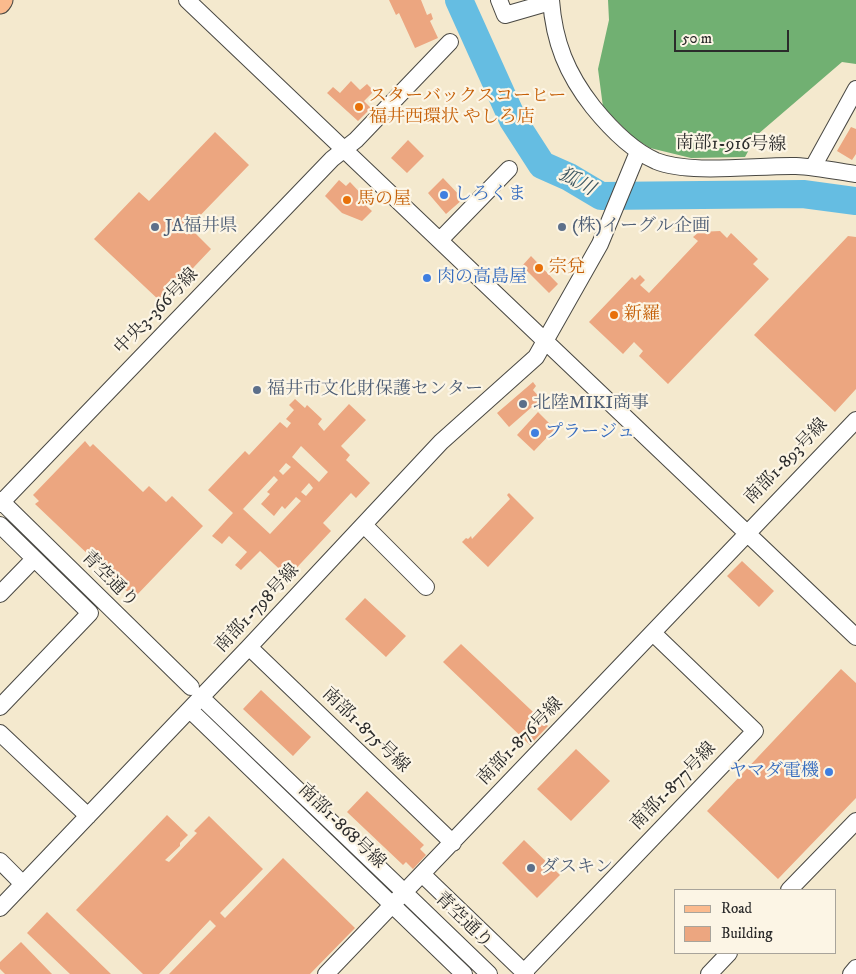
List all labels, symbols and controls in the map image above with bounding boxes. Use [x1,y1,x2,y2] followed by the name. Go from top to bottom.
[676,20,791,52] scale bar
[682,29,712,48] text: 50 m
[369,86,566,128] place label: スターバックスコーヒー 福井西環状 やしろ店
[353,101,365,113] marker: スターバックスコーヒー 福井西環状 やしろ店
[675,133,787,157] street label: 南部1-916号線
[554,164,598,202] water label: 狐川
[454,184,526,206] place label: しろくま
[357,189,411,211] place label: 馬の屋
[438,189,450,201] marker: しろくま
[341,194,353,206] marker: 馬の屋
[165,216,237,238] place label: JA福井県
[572,216,710,238] place label: (株)イーグル企画
[149,221,161,233] marker: JA福井県
[556,221,568,233] marker: (株)イーグル企画
[549,257,585,279] place label: 宗兌
[533,262,545,274] marker: 宗兌
[111,264,203,360] street label: 中央3-366号線
[437,267,527,289] place label: 肉の高島屋
[421,272,433,284] marker: 肉の高島屋
[624,304,660,326] place label: 新羅
[608,309,620,321] marker: 新羅
[267,379,483,401] place label: 福井市文化財保護センター
[251,384,263,396] marker: 福井市文化財保護センター
[533,393,649,415] place label: 北陸MIKI商事
[517,398,529,410] marker: 北陸MIKI商事
[741,415,833,509] street label: 南部1-893号線
[545,422,635,444] place label: プラージュ
[529,427,541,439] marker: プラージュ
[76,547,142,613] street label: 青空通り
[211,560,305,658] street label: 南部1-798号線
[317,684,413,778] street label: 南部1-875号線
[474,694,568,790] street label: 南部1-876号線
[627,739,721,835] street label: 南部1-877号線
[729,761,819,783] place label: ヤマダ電機
[823,766,835,778] marker: ヤマダ電機
[293,780,389,874] street label: 南部1-868号線
[541,857,613,879] place label: ダスキン
[525,862,537,874] marker: ダスキン
[430,888,496,954] street label: 青空通り
[674,889,836,954] legend
[721,899,752,918] text: Road
[721,924,773,943] text: Building

